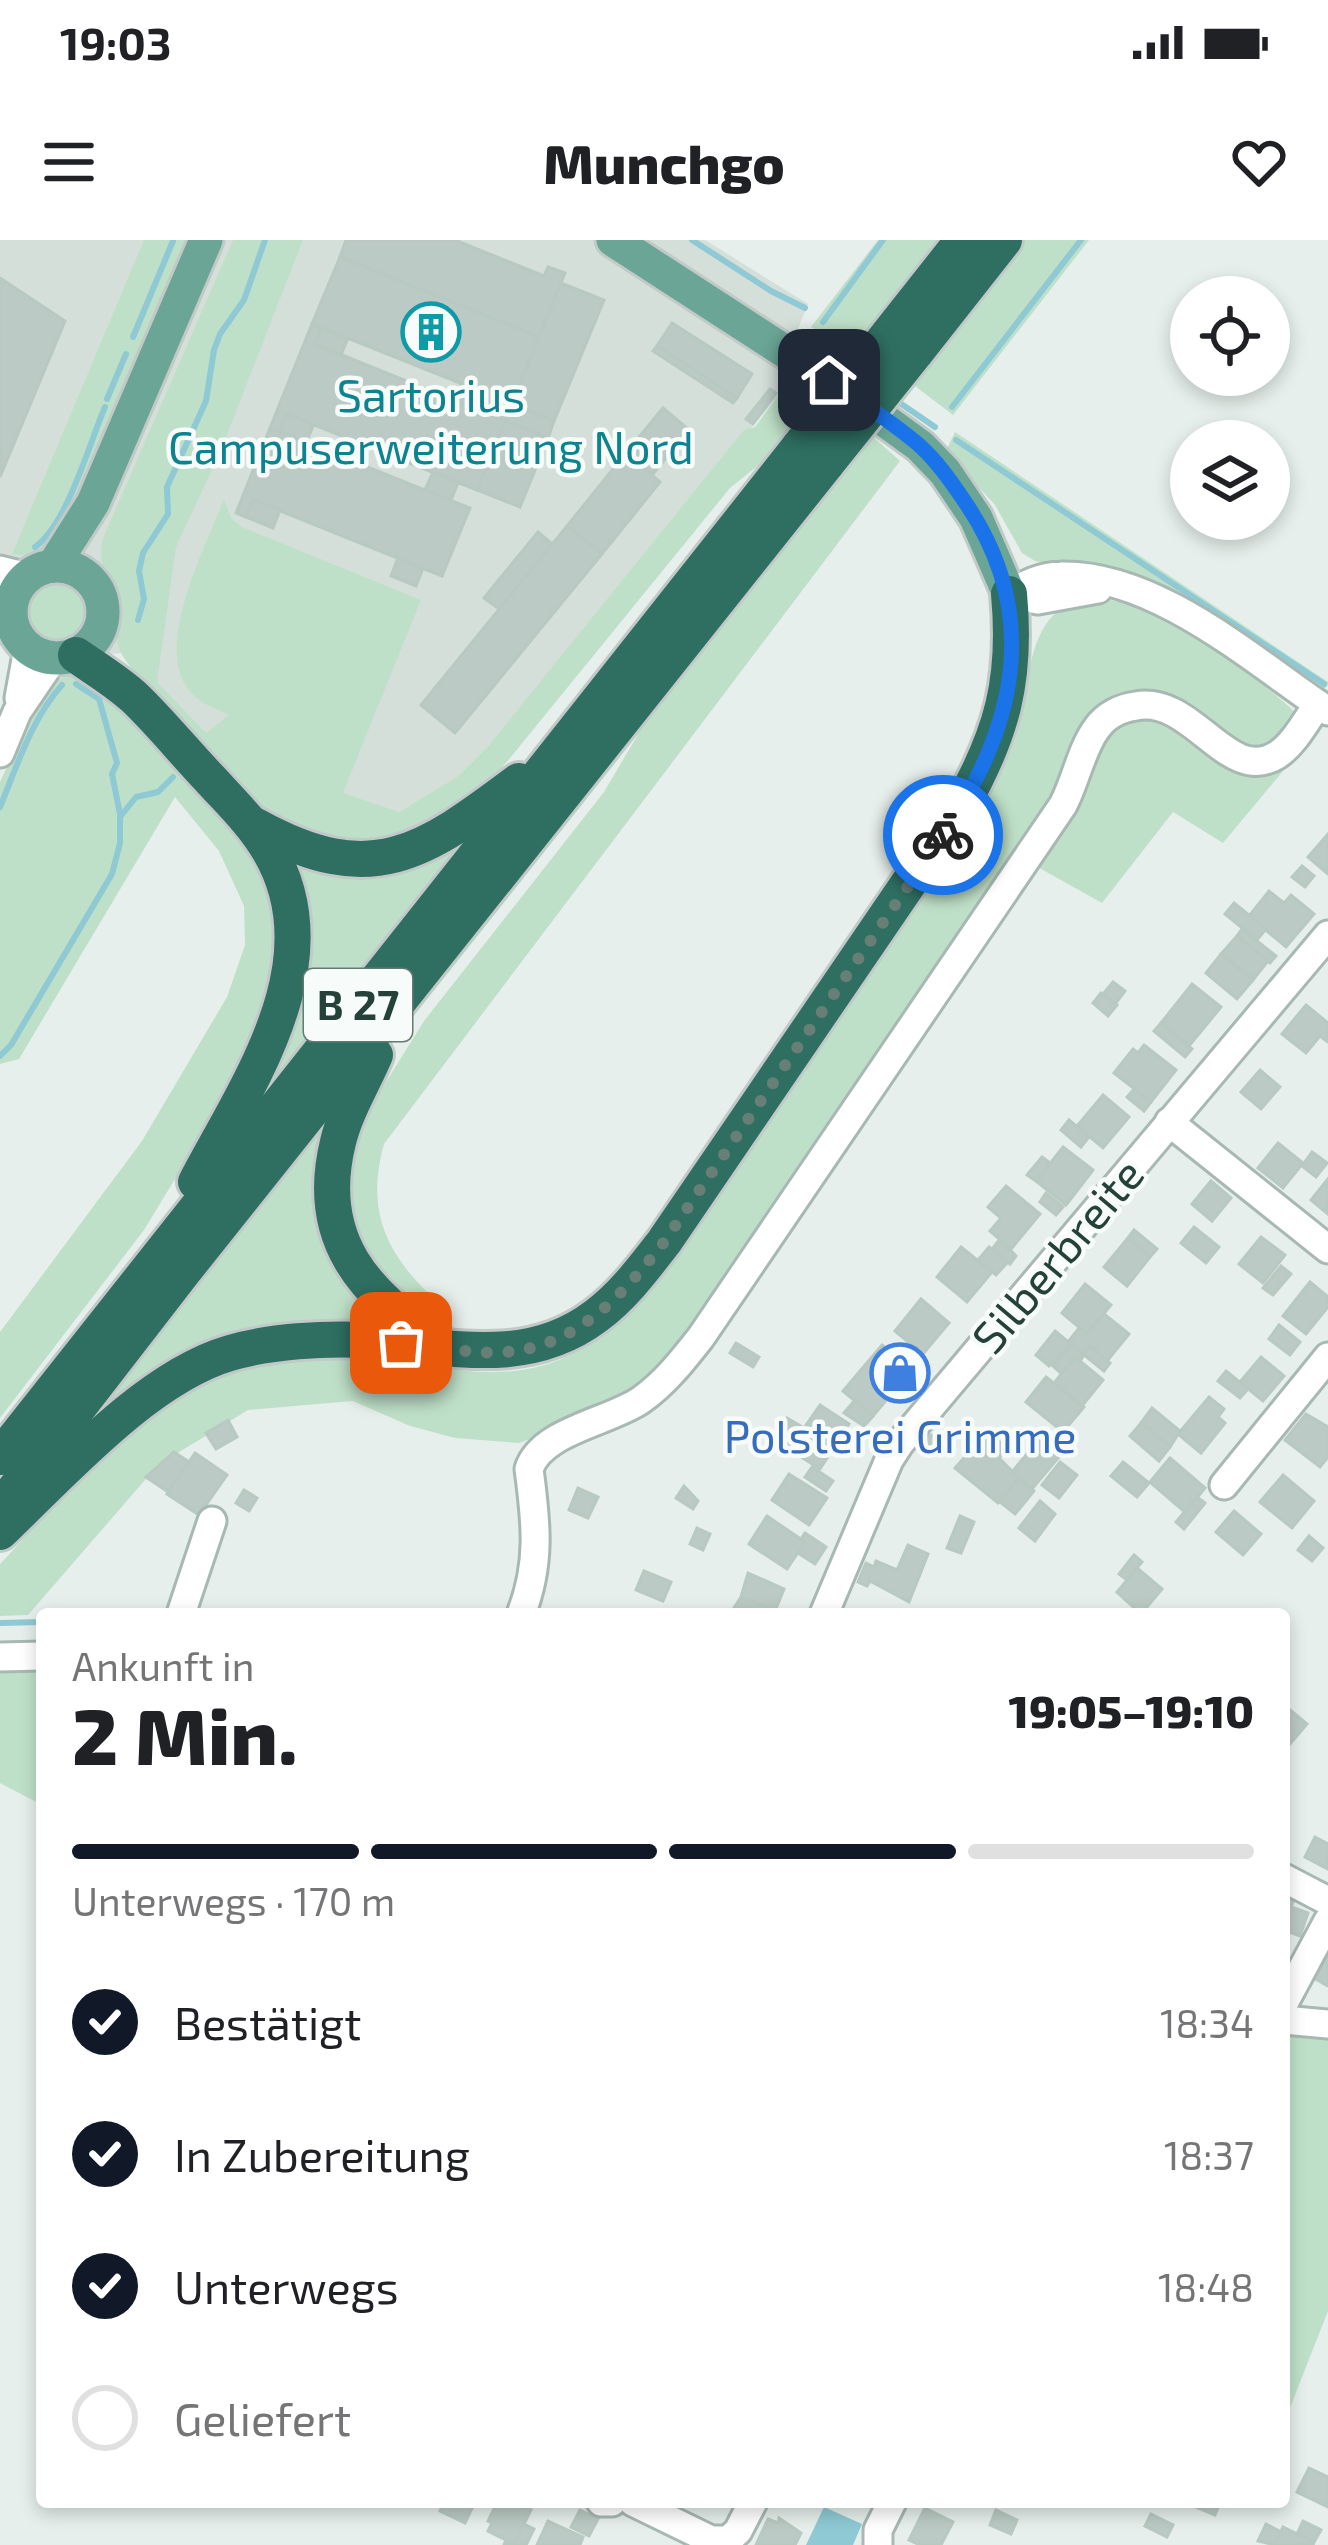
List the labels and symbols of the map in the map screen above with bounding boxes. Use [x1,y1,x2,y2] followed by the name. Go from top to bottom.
[400,301,462,363] building icon: Sartorius Campuserweiterung Nord
[778,329,880,431] pin
[168,367,694,473] place label: Sartorius Campuserweiterung Nord
[883,775,1003,895] courier
[304,969,412,1041] road number: B 27
[959,1146,1153,1363] street label: Silberbreite
[350,1292,452,1394] pin
[869,1342,931,1404] shop icon: Polsterei Grimme
[724,1408,1076,1462] place label: Polsterei Grimme

